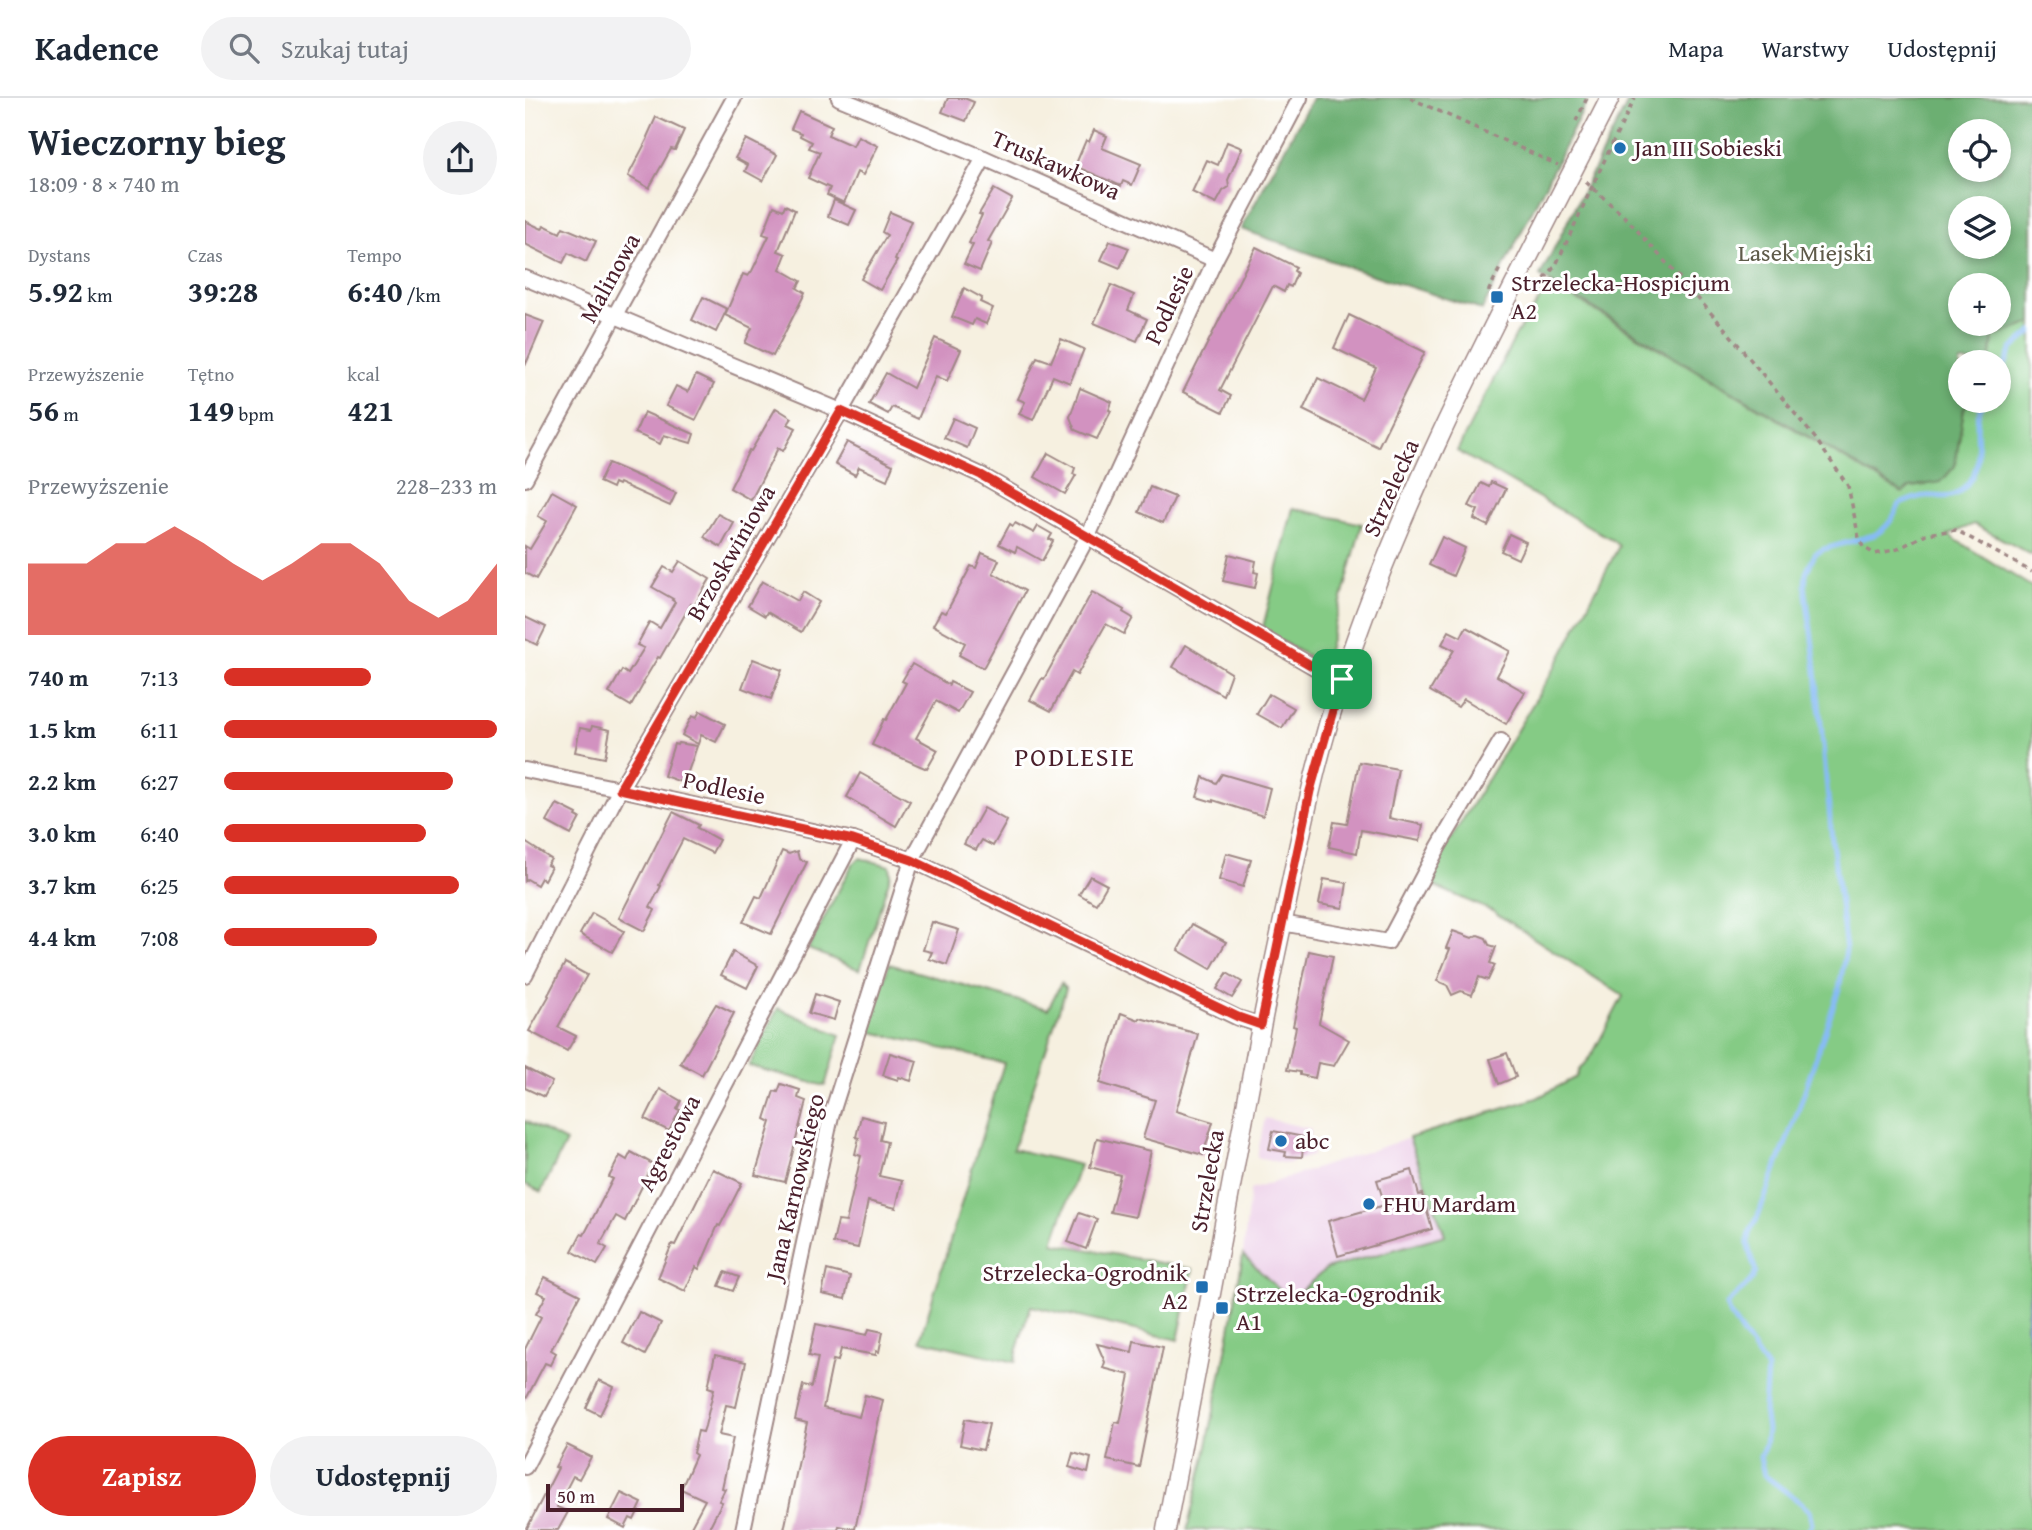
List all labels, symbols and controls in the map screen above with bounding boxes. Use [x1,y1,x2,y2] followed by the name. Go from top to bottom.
[201,17,691,80] search box
[35,24,159,72] text: Kadence
[225,29,263,67] icon: search
[281,29,409,68] text: Szukaj tutaj
[1668,31,1724,66] text: Mapa
[1762,31,1849,66] text: Warstwy
[1887,31,1997,66] text: Udostępnij
[28,113,286,169] text: Wieczorny bieg
[1948,119,2011,413] map controls
[1948,119,2011,182] button: locate
[423,121,497,195] button: share
[986,121,1127,209] street label: Truskawkowa
[1631,130,1782,165] place label: Jan III Sobieski
[1612,140,1628,156] marker: Jan III Sobieski
[28,167,180,200] text: 18:09 · 8 × 740 m
[1948,196,2011,259] button: layers
[571,226,649,329] street label: Malinowa
[1738,235,1872,270] park label: Lasek Miejski
[28,241,90,269] text: Dystans
[188,241,223,269] text: Czas
[347,241,402,269] text: Tempo
[1135,260,1202,350] street label: Podlesie
[1511,265,1730,328] place label: Strzelecka-Hospicjum A2
[28,269,83,313] text: 5.92
[188,269,258,313] text: 39:28
[347,269,402,313] text: 6:40
[1948,273,2011,336] button: +
[83,281,112,309] text: km
[402,281,441,309] text: /km
[1489,289,1505,305] marker: Strzelecka-Hospicjum A2
[1948,350,2011,413] button: −
[28,360,144,388] text: Przewyższenie
[188,360,234,388] text: Tętno
[347,360,380,388] text: kcal
[28,388,59,432] text: 56
[188,388,234,432] text: 149
[347,388,394,432] text: 421
[59,400,79,428] text: m
[234,400,274,428] text: bpm
[1353,433,1428,542] street label: Strzelecka
[28,469,169,502] text: Przewyższenie
[396,469,497,502] text: 228–233 m
[677,478,784,627] street label: Brzoskwiniowa
[1312,649,1372,709] pin
[1323,660,1361,698] icon: arrive
[28,661,89,694] text: 740 m
[140,661,179,694] text: 7:13
[28,713,96,746] text: 1.5 km
[140,713,179,746] text: 6:11
[1014,737,1136,776] district label: PODLESIE
[680,762,769,813] street label: Podlesie
[28,765,96,798] text: 2.2 km
[140,765,179,798] text: 6:27
[28,817,96,850] text: 3.0 km
[140,817,179,850] text: 6:40
[28,869,96,902] text: 3.7 km
[140,869,179,902] text: 6:25
[28,921,96,954] text: 4.4 km
[140,921,179,954] text: 7:08
[628,1088,709,1197] street label: Agrestowa
[755,1090,833,1287] street label: Jana Karnowskiego
[1295,1123,1330,1158] place label: abc
[1180,1126,1233,1235] street label: Strzelecka
[1273,1133,1289,1149] marker: abc
[1383,1186,1517,1221] place label: FHU Mardam
[1361,1196,1377,1212] marker: FHU Mardam
[983,1255,1189,1318] place label: Strzelecka-Ogrodnik A2
[1236,1276,1442,1339] place label: Strzelecka-Ogrodnik A1
[1194,1279,1210,1295] marker: Strzelecka-Ogrodnik A2
[1214,1300,1230,1316] marker: Strzelecka-Ogrodnik A1
[28,1436,256,1516] button: Zapisz
[270,1436,497,1516] button: Udostępnij
[546,1481,684,1513] scale bar
[557,1482,595,1510] text: 50 m

